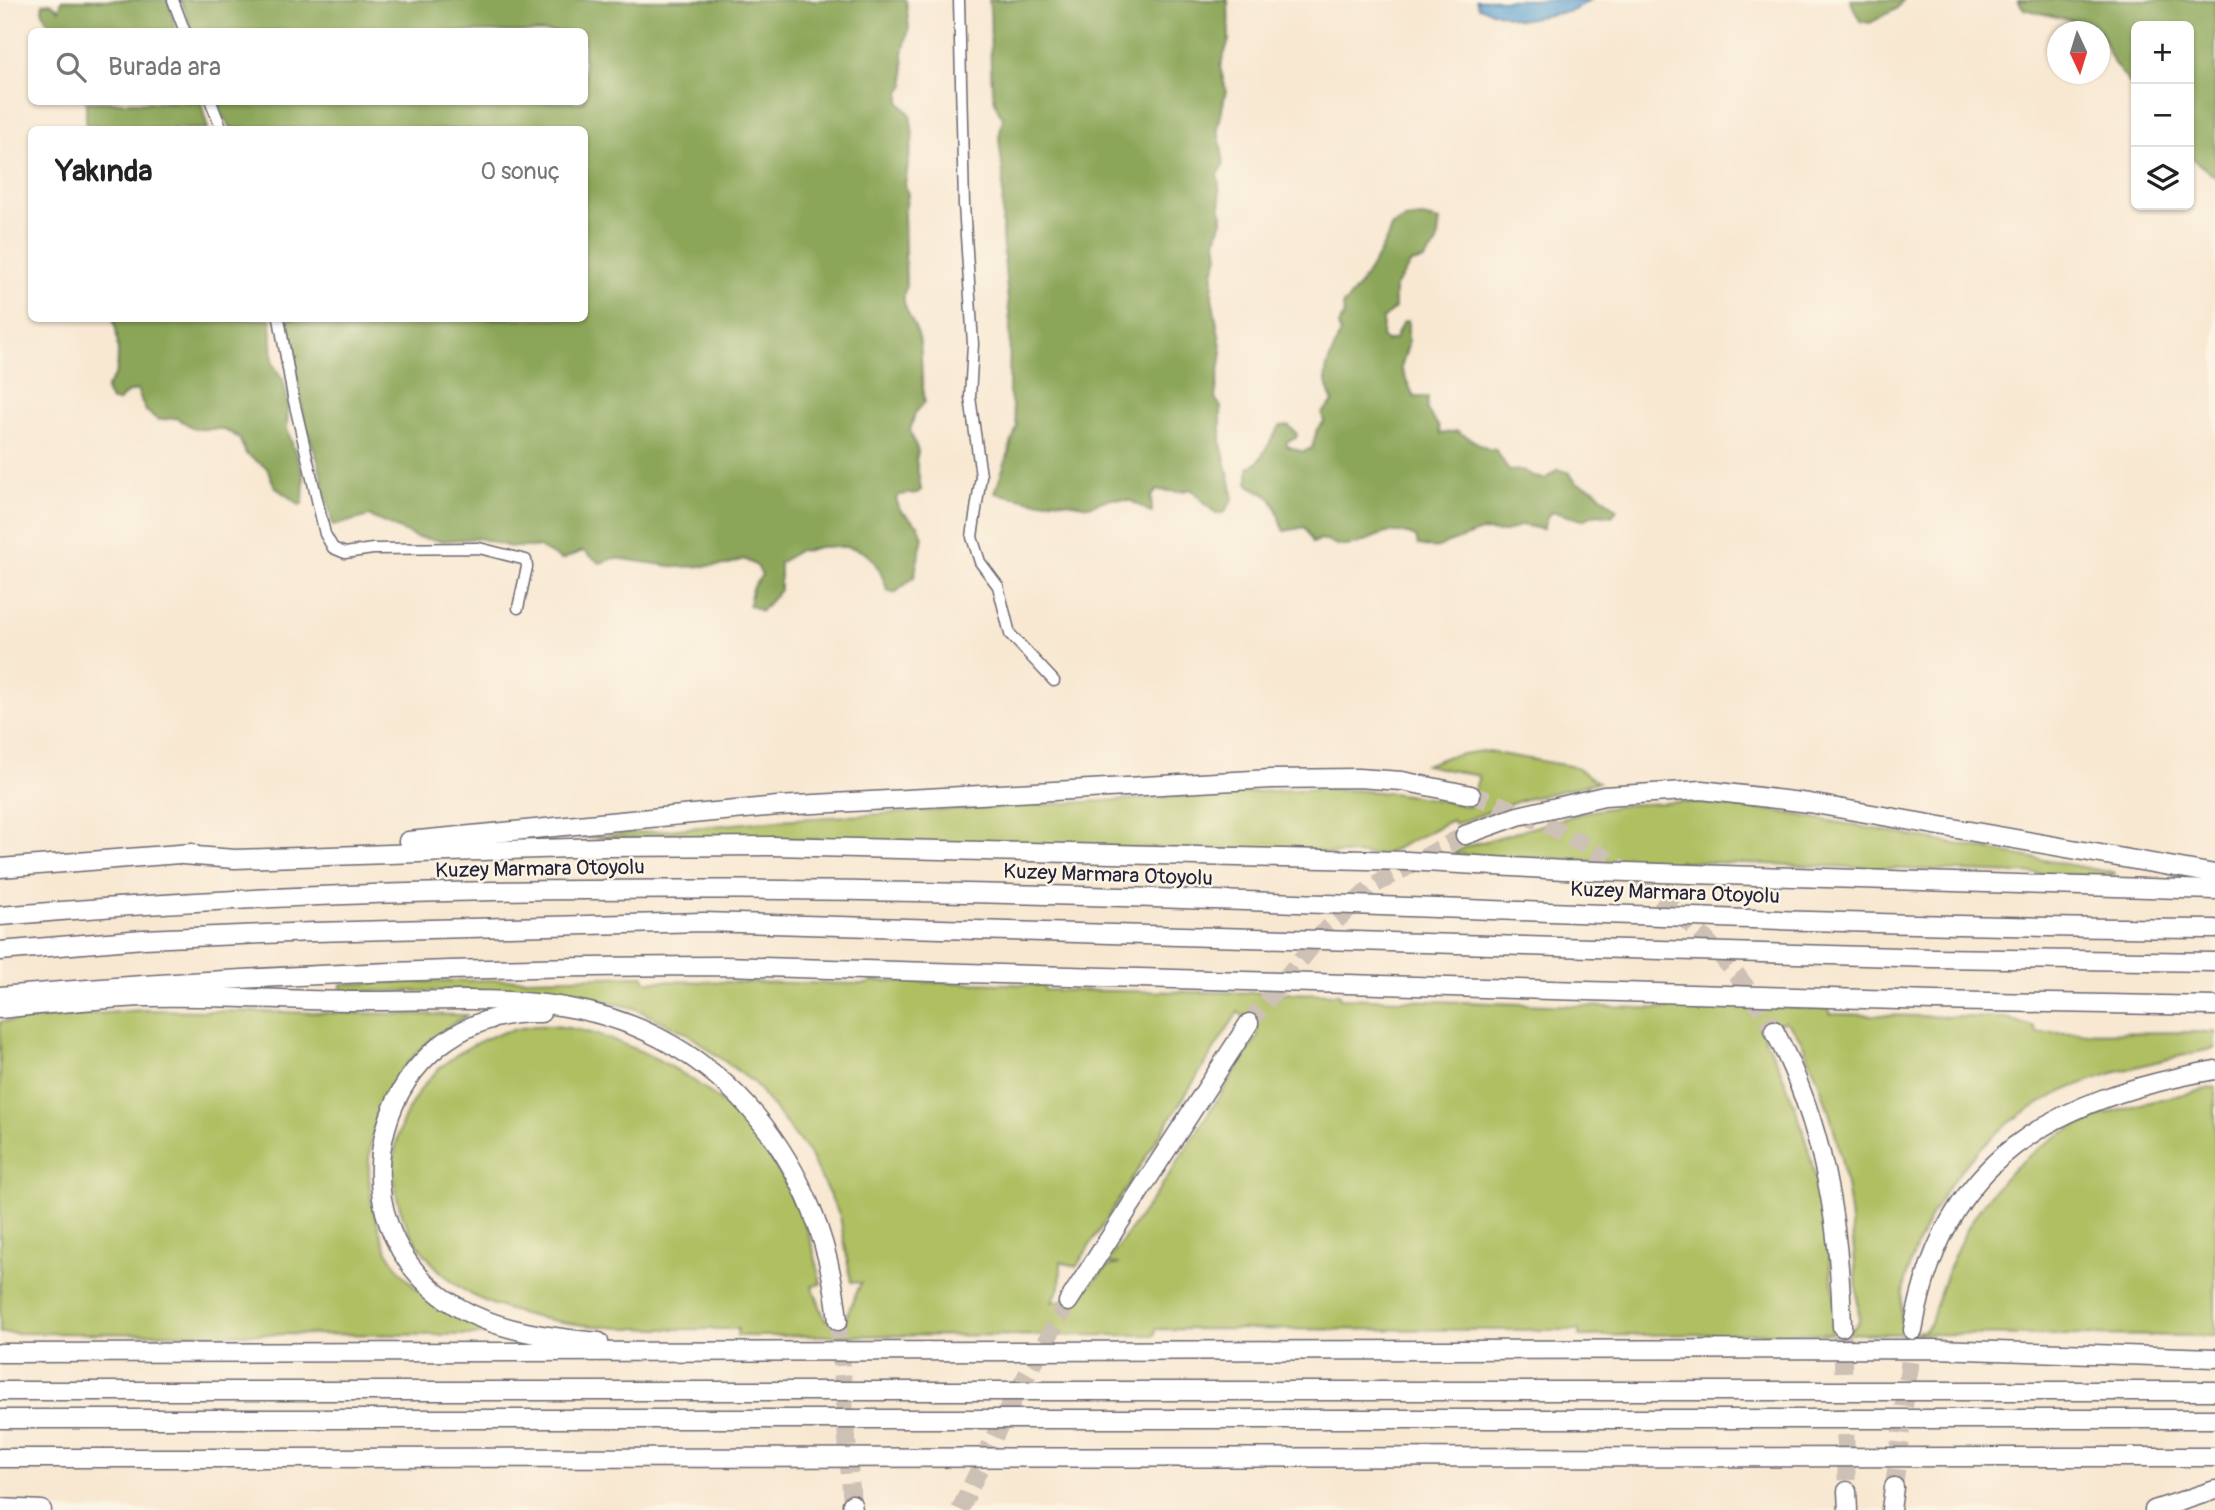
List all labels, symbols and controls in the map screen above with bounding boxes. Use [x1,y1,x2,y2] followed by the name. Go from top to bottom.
[2047,21,2110,84] north arrow
[2131,21,2194,210] map controls
[2131,21,2194,84] button: +
[28,28,588,105] search box
[52,48,90,86] icon: search
[108,51,221,83] text: Burada ara
[2131,84,2194,147] button: −
[2131,147,2194,210] button: layers
[56,153,152,190] text: Yakında
[480,157,560,186] text: 0 sonuç
[435,854,645,884] street label: Kuzey Marmara Otoyolu
[1003,858,1213,892] street label: Kuzey Marmara Otoyolu
[1570,876,1780,910] street label: Kuzey Marmara Otoyolu

